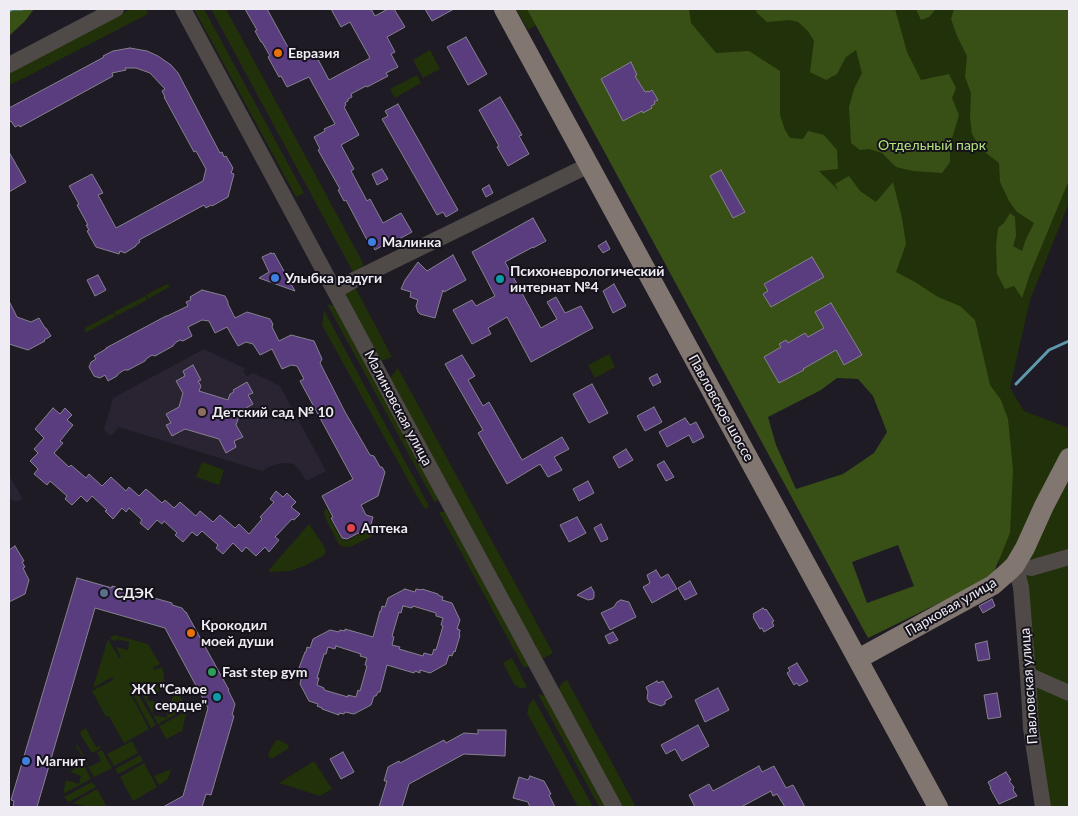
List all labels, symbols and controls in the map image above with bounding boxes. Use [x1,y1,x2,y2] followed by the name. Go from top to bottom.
[288,45,340,61] place label: Евразия
[272,47,284,59] marker: Евразия
[878,137,986,153] park label: Отдельный парк
[382,234,441,250] place label: Малинка
[366,236,378,248] marker: Малинка
[510,263,664,296] place label: Психоневрологический интернат №4
[285,270,382,286] place label: Улыбка радуги
[269,272,281,284] marker: Улыбка радуги
[494,273,506,285] marker: Психоневрологический интернат №4
[360,347,436,469] street label: Малиновская улица
[685,352,757,464] street label: Павловское шоссе
[212,404,334,420] place label: Детский сад № 10
[196,406,208,418] marker: Детский сад № 10
[361,520,408,536] place label: Аптека
[345,522,357,534] marker: Аптека
[902,574,1000,640] street label: Парковая улица
[114,585,154,601] place label: СДЭК
[98,587,110,599] marker: СДЭК
[201,617,274,650] place label: Крокодил моей души
[185,627,197,639] marker: Крокодил моей души
[1017,627,1041,745] street label: Павловская улица
[222,664,307,680] place label: Fast step gym
[206,666,218,678] marker: Fast step gym
[131,681,207,714] place label: ЖК "Самое сердце"
[211,691,223,703] marker: ЖК "Самое сердце"
[36,753,85,769] place label: Магнит
[20,755,32,767] marker: Магнит

